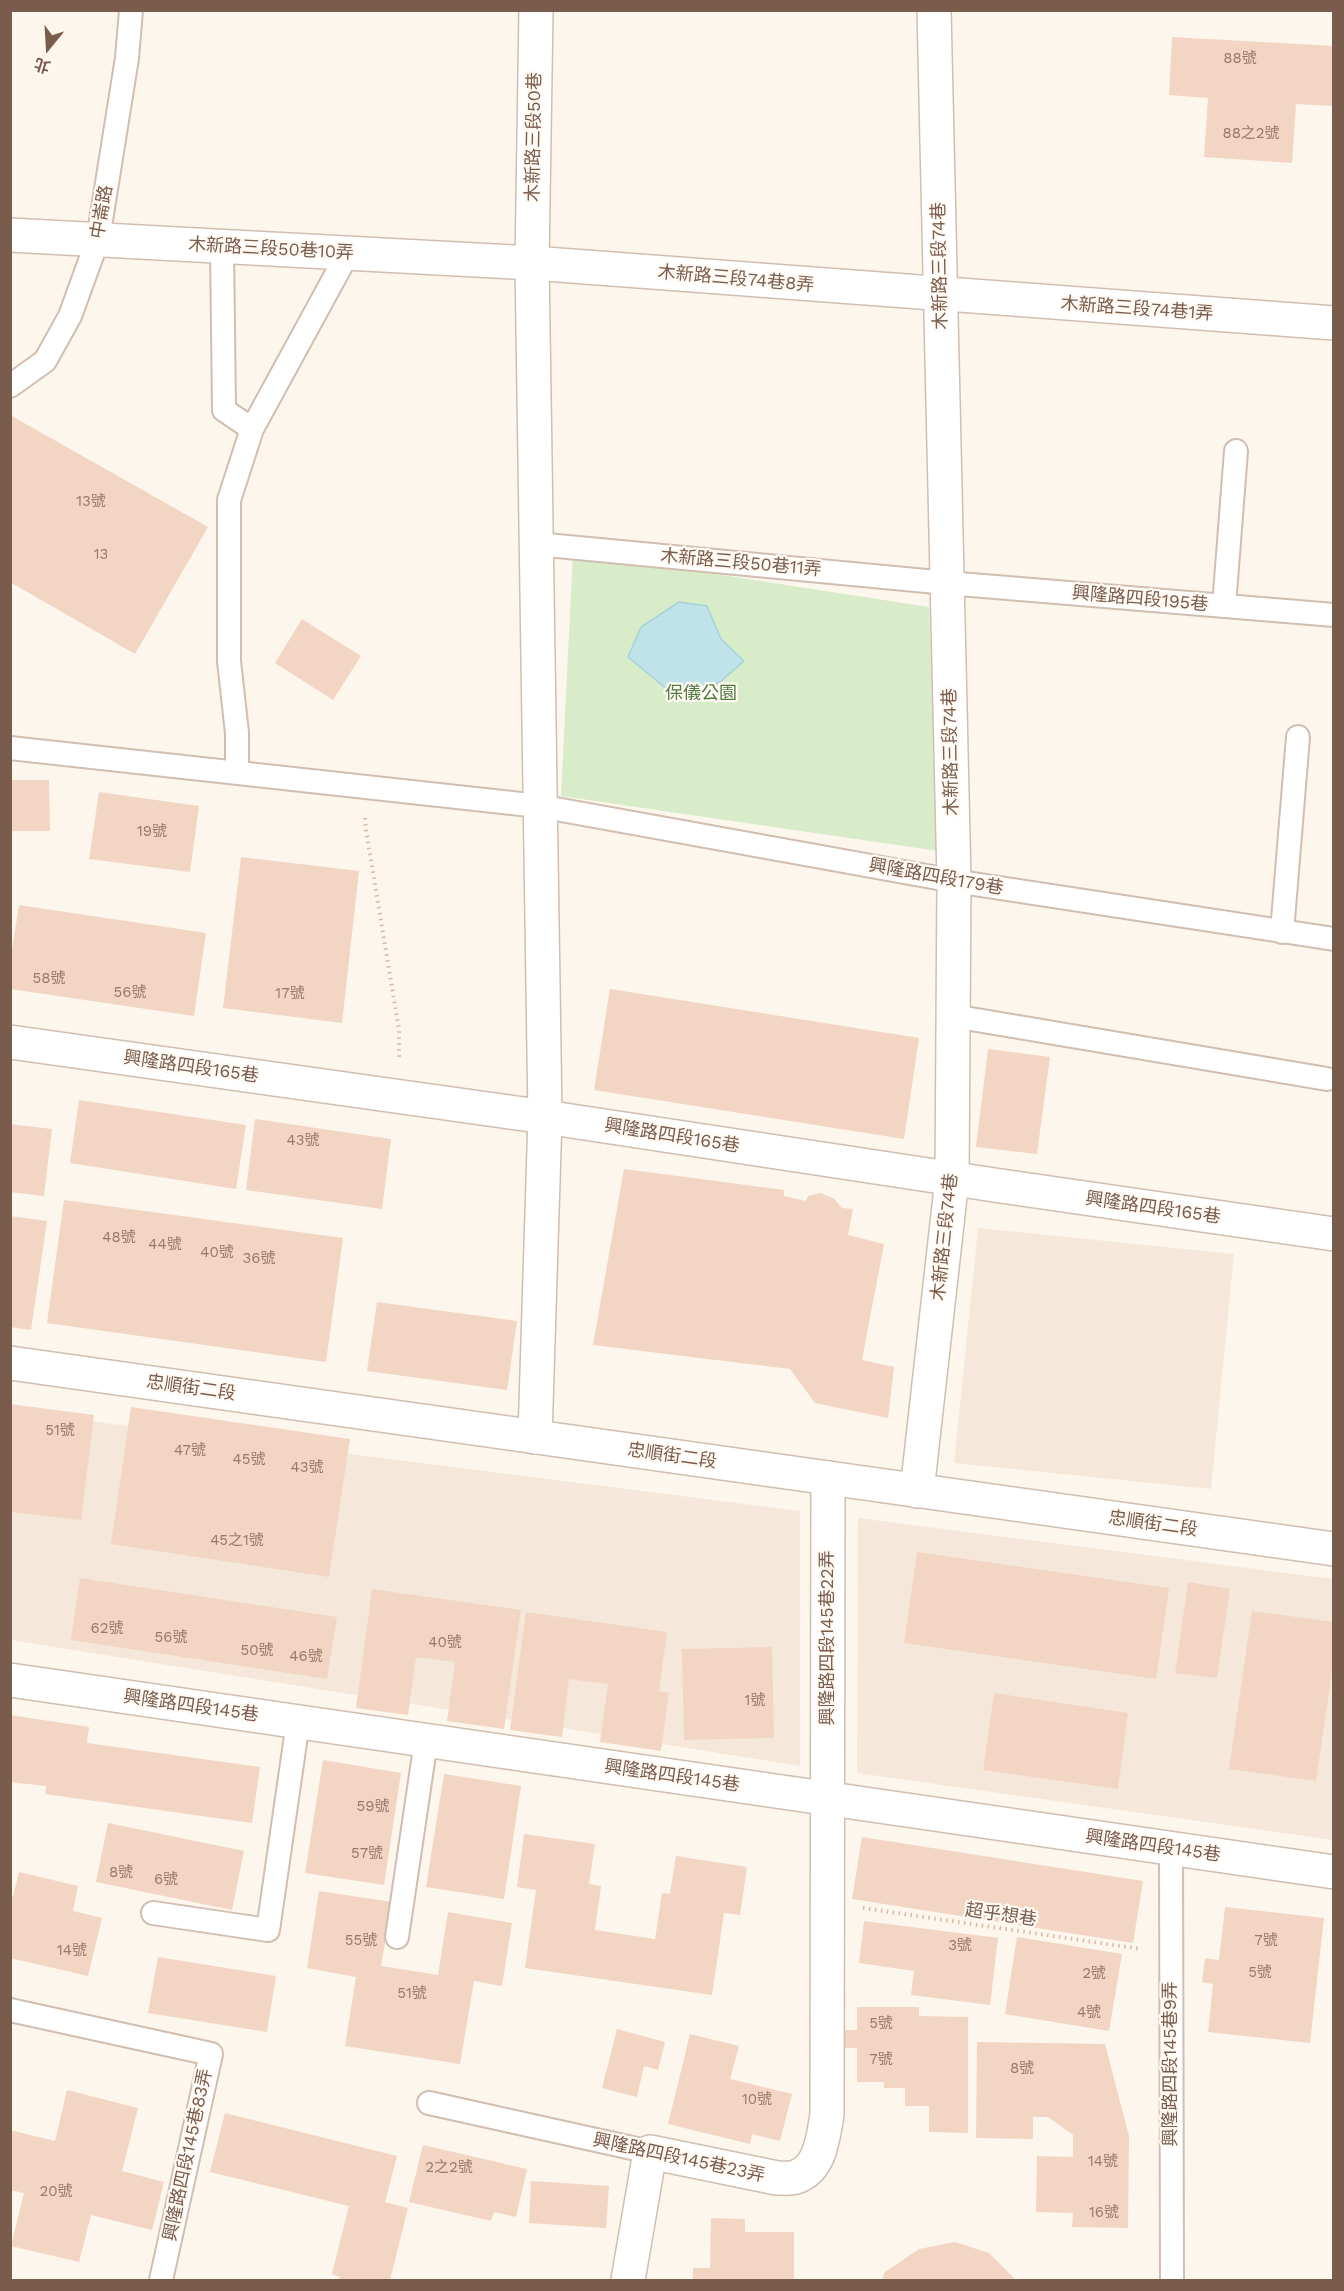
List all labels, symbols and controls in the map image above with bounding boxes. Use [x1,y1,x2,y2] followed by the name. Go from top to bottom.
[18,18,78,78] north arrow
[1223,50,1257,68] house number: 88號
[32,54,53,77] text: 北
[522,72,546,202] street label: 木新路三段50巷
[1222,125,1280,143] house number: 88之2號
[87,184,117,240] street label: 中崙路
[928,202,952,330] street label: 木新路三段74巷
[188,234,354,264] street label: 木新路三段50巷10弄
[657,261,815,297] street label: 木新路三段74巷8弄
[1060,293,1214,325] street label: 木新路三段74巷1弄
[76,493,106,511] house number: 13號
[660,545,822,581] street label: 木新路三段50巷11弄
[94,546,108,564] house number: 13
[1071,582,1209,616] street label: 興隆路四段195巷
[665,683,737,705] park label: 保儀公園
[939,688,963,816] street label: 木新路三段74巷
[137,823,167,841] house number: 19號
[867,855,1005,899] street label: 興隆路四段179巷
[33,970,65,988] house number: 58號
[114,984,146,1002] house number: 56號
[275,985,305,1003] house number: 17號
[122,1047,260,1087] street label: 興隆路四段165巷
[603,1115,741,1157] street label: 興隆路四段165巷
[287,1132,319,1150] house number: 43號
[928,1172,962,1302] street label: 木新路三段74巷
[1084,1188,1222,1228] street label: 興隆路四段165巷
[102,1229,136,1247] house number: 48號
[148,1236,182,1254] house number: 44號
[200,1244,234,1262] house number: 40號
[243,1250,275,1268] house number: 36號
[145,1371,237,1405] street label: 忠順街二段
[45,1422,75,1440] house number: 51號
[626,1439,718,1473] street label: 忠順街二段
[174,1442,206,1460] house number: 47號
[233,1451,265,1469] house number: 45號
[291,1459,323,1477] house number: 43號
[1107,1507,1199,1541] street label: 忠順街二段
[210,1532,264,1550] house number: 45之1號
[817,1550,839,1726] street label: 興隆路四段145巷22弄
[91,1620,123,1638] house number: 62號
[155,1629,187,1647] house number: 56號
[428,1634,462,1652] house number: 40號
[240,1642,274,1660] house number: 50號
[289,1648,323,1666] house number: 46號
[122,1686,260,1726] street label: 興隆路四段145巷
[745,1692,765,1710] house number: 1號
[603,1756,741,1796] street label: 興隆路四段145巷
[357,1798,389,1816] house number: 59號
[1084,1826,1222,1866] street label: 興隆路四段145巷
[351,1845,383,1863] house number: 57號
[109,1864,133,1882] house number: 8號
[154,1871,178,1889] house number: 6號
[964,1899,1038,1931] street label: 超乎想巷
[345,1932,377,1950] house number: 55號
[1254,1932,1278,1950] house number: 7號
[948,1937,972,1955] house number: 3號
[57,1942,87,1960] house number: 14號
[1248,1964,1272,1982] house number: 5號
[1082,1965,1106,1983] house number: 2號
[1160,1981,1182,2147] street label: 興隆路四段145巷9弄
[397,1985,427,2003] house number: 51號
[1077,2004,1101,2022] house number: 4號
[869,2015,893,2033] house number: 5號
[869,2051,893,2069] house number: 7號
[1010,2060,1034,2078] house number: 8號
[159,2067,217,2243] street label: 興隆路四段145巷83弄
[742,2091,772,2109] house number: 10號
[591,2129,767,2187] street label: 興隆路四段145巷23弄
[1088,2153,1118,2171] house number: 14號
[425,2159,473,2177] house number: 2之2號
[39,2183,73,2201] house number: 20號
[1089,2204,1119,2222] house number: 16號

